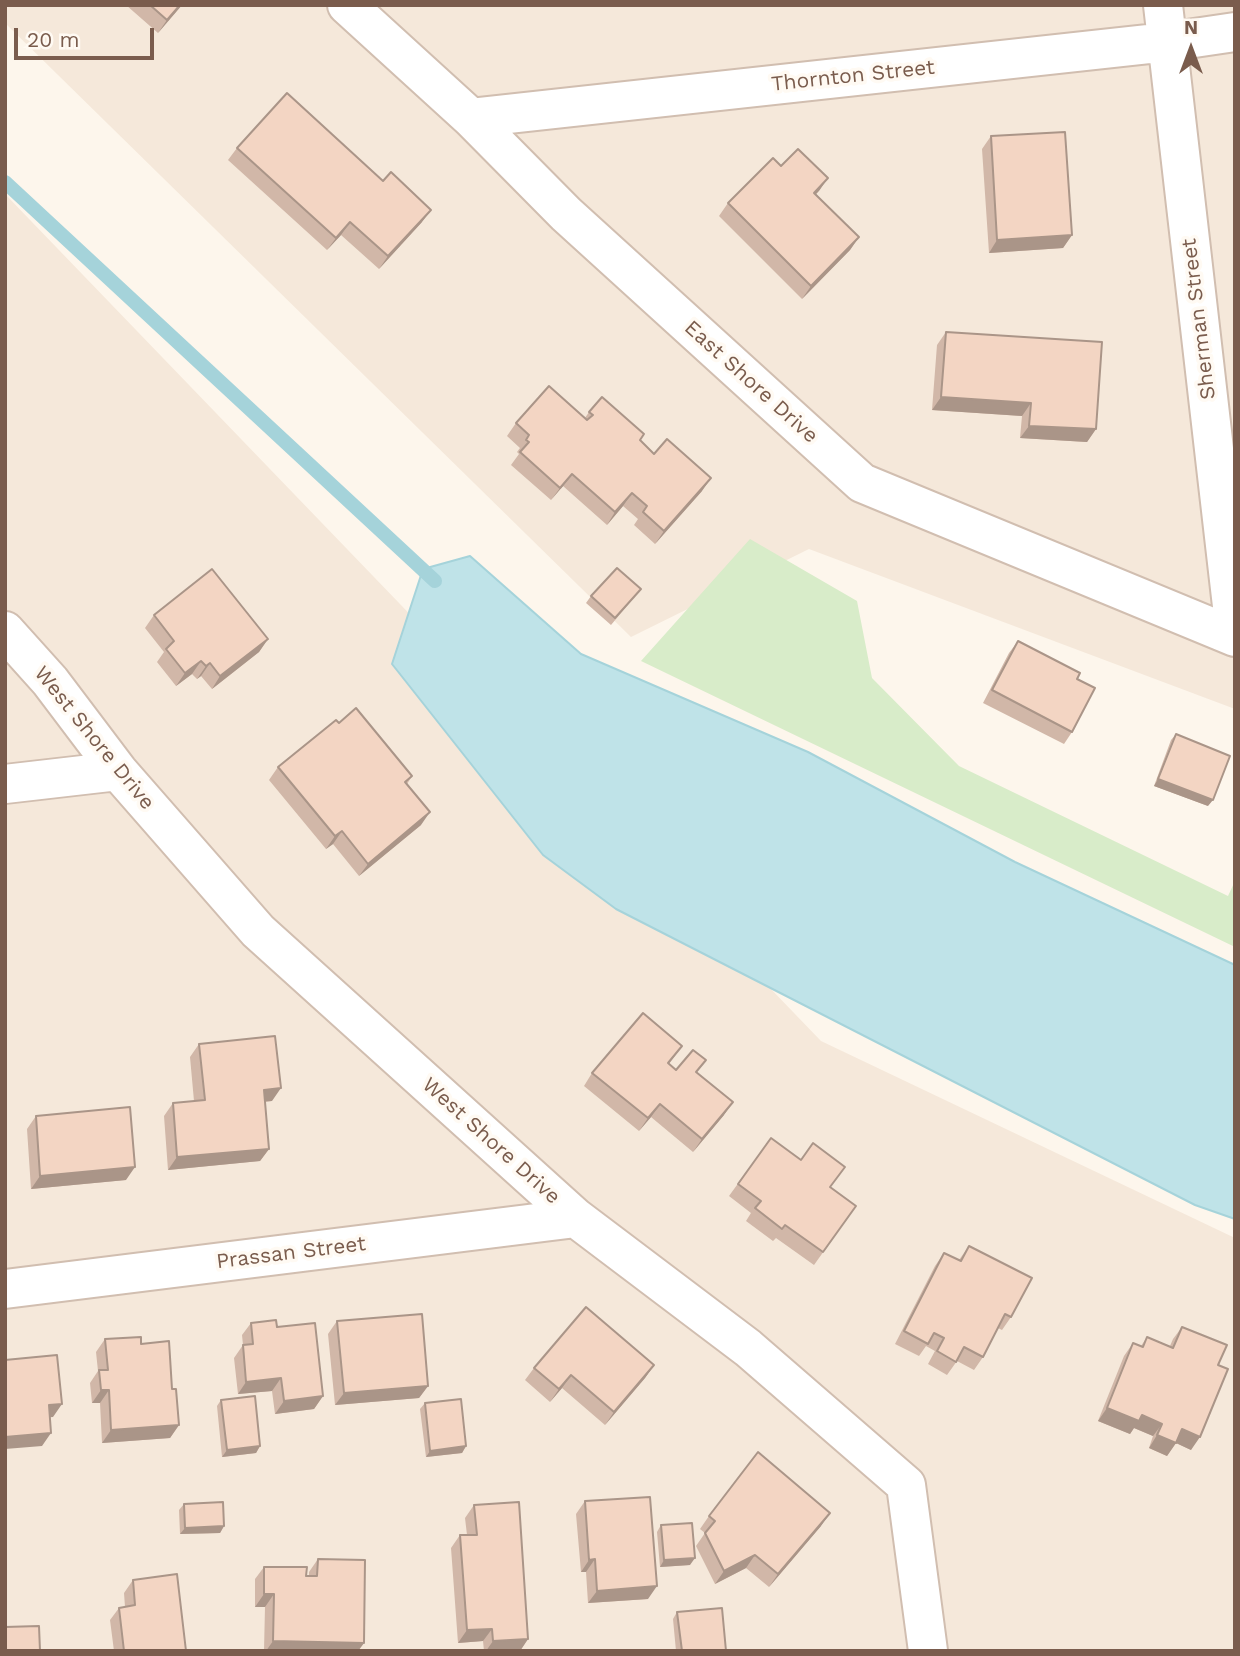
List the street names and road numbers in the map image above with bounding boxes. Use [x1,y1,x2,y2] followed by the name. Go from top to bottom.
[770,55,936,97] street label: Thornton Street
[1177,237,1221,401] street label: Sherman Street
[679,315,823,449] street label: East Shore Drive
[28,661,160,815] street label: West Shore Drive
[417,1072,565,1210] street label: West Shore Drive
[215,1231,367,1275] street label: Prassan Street

